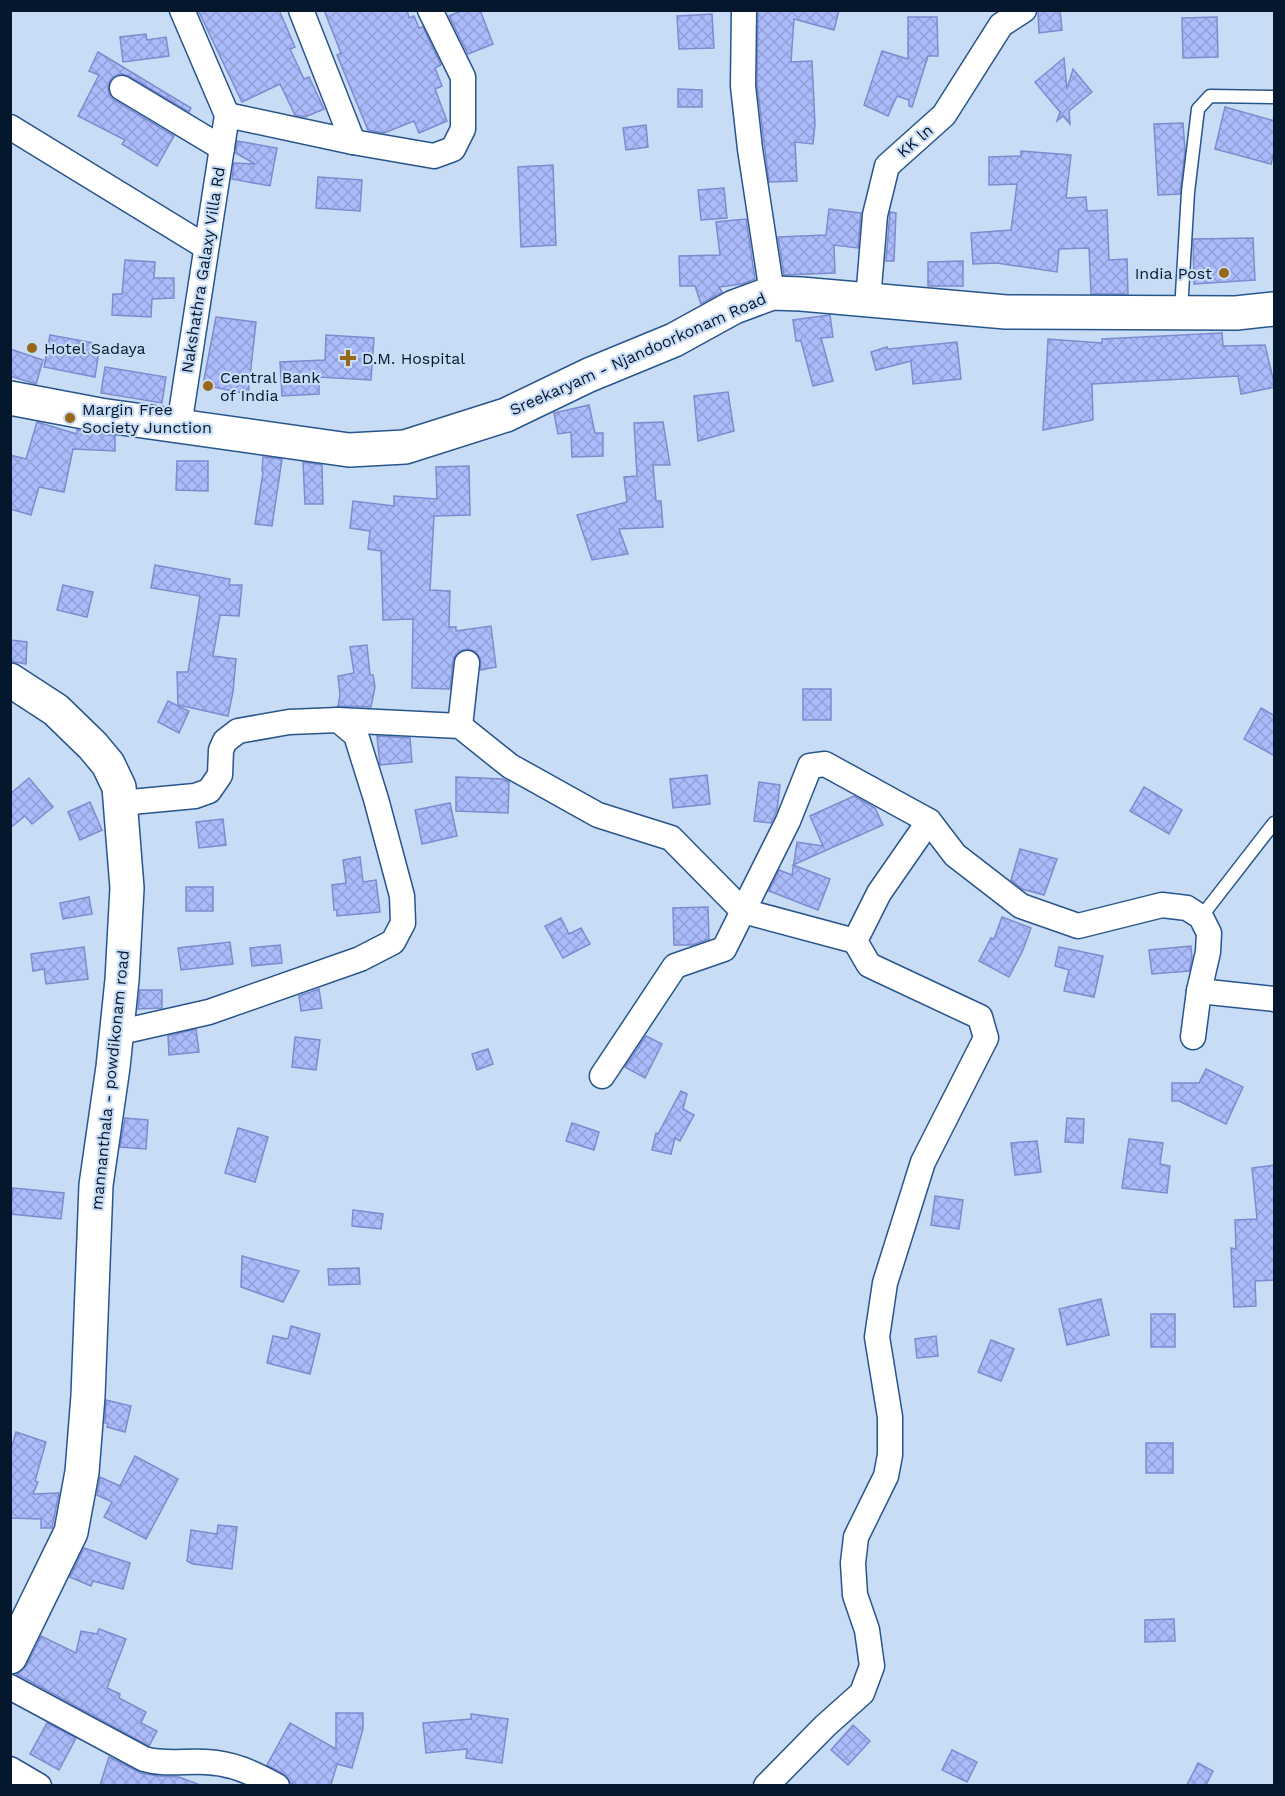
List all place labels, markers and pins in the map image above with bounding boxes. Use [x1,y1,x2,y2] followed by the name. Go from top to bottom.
[1135,264,1212,283] place label: India Post
[1217,266,1231,280] marker: India Post
[44,339,146,358] place label: Hotel Sadaya
[25,341,39,355] marker: Hotel Sadaya
[339,349,357,367] marker: D.M. Hospital
[362,349,465,368] place label: D.M. Hospital
[220,368,320,405] place label: Central Bank of India
[201,379,215,393] marker: Central Bank of India
[82,400,212,437] place label: Margin Free Society Junction
[63,411,77,425] marker: Margin Free Society Junction

